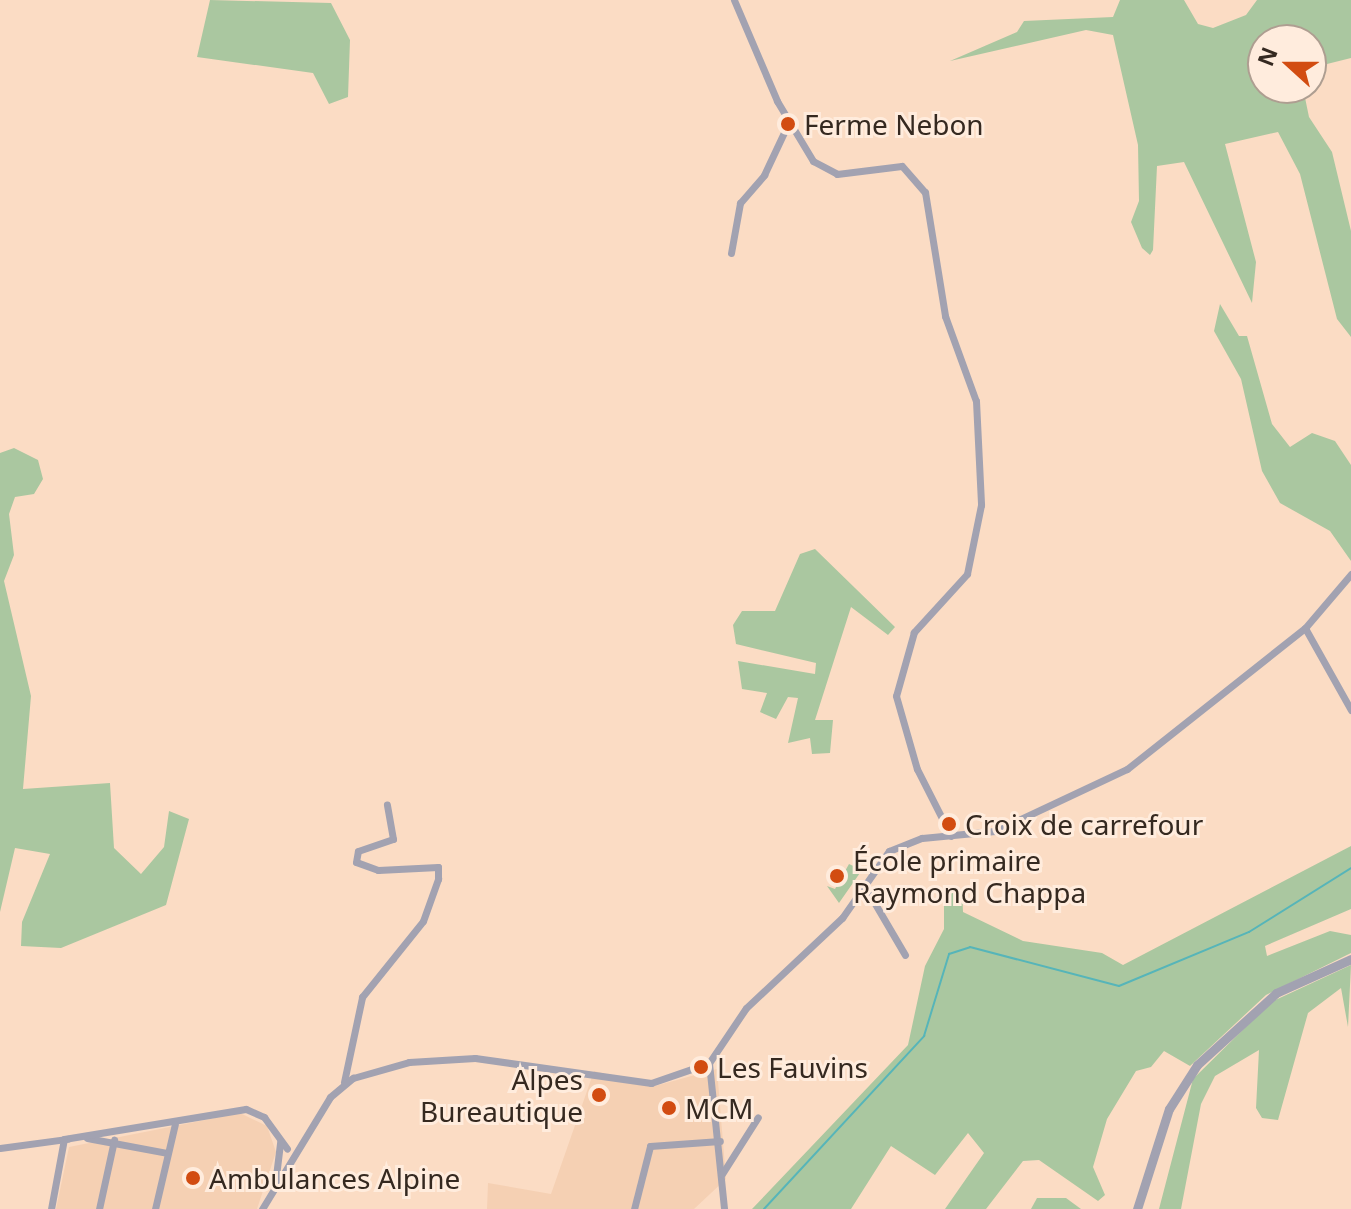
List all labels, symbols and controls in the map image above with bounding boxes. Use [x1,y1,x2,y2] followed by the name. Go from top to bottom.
[1247,24,1327,104] north arrow
[1249,42,1284,70] text: N
[804,107,984,141] place label: Ferme Nebon
[779,115,797,133] marker: Ferme Nebon
[965,807,1203,841] place label: Croix de carrefour
[940,815,958,833] marker: Croix de carrefour
[853,843,1086,909] place label: École primaire Raymond Chappa
[828,867,846,885] marker: École primaire Raymond Chappa
[717,1050,868,1084] place label: Les Fauvins
[692,1058,710,1076] marker: Les Fauvins
[420,1062,583,1128] place label: Alpes Bureautique
[590,1086,608,1104] marker: Alpes Bureautique
[685,1091,753,1125] place label: MCM
[660,1099,678,1117] marker: MCM
[209,1161,460,1195] place label: Ambulances Alpine
[184,1169,202,1187] marker: Ambulances Alpine

